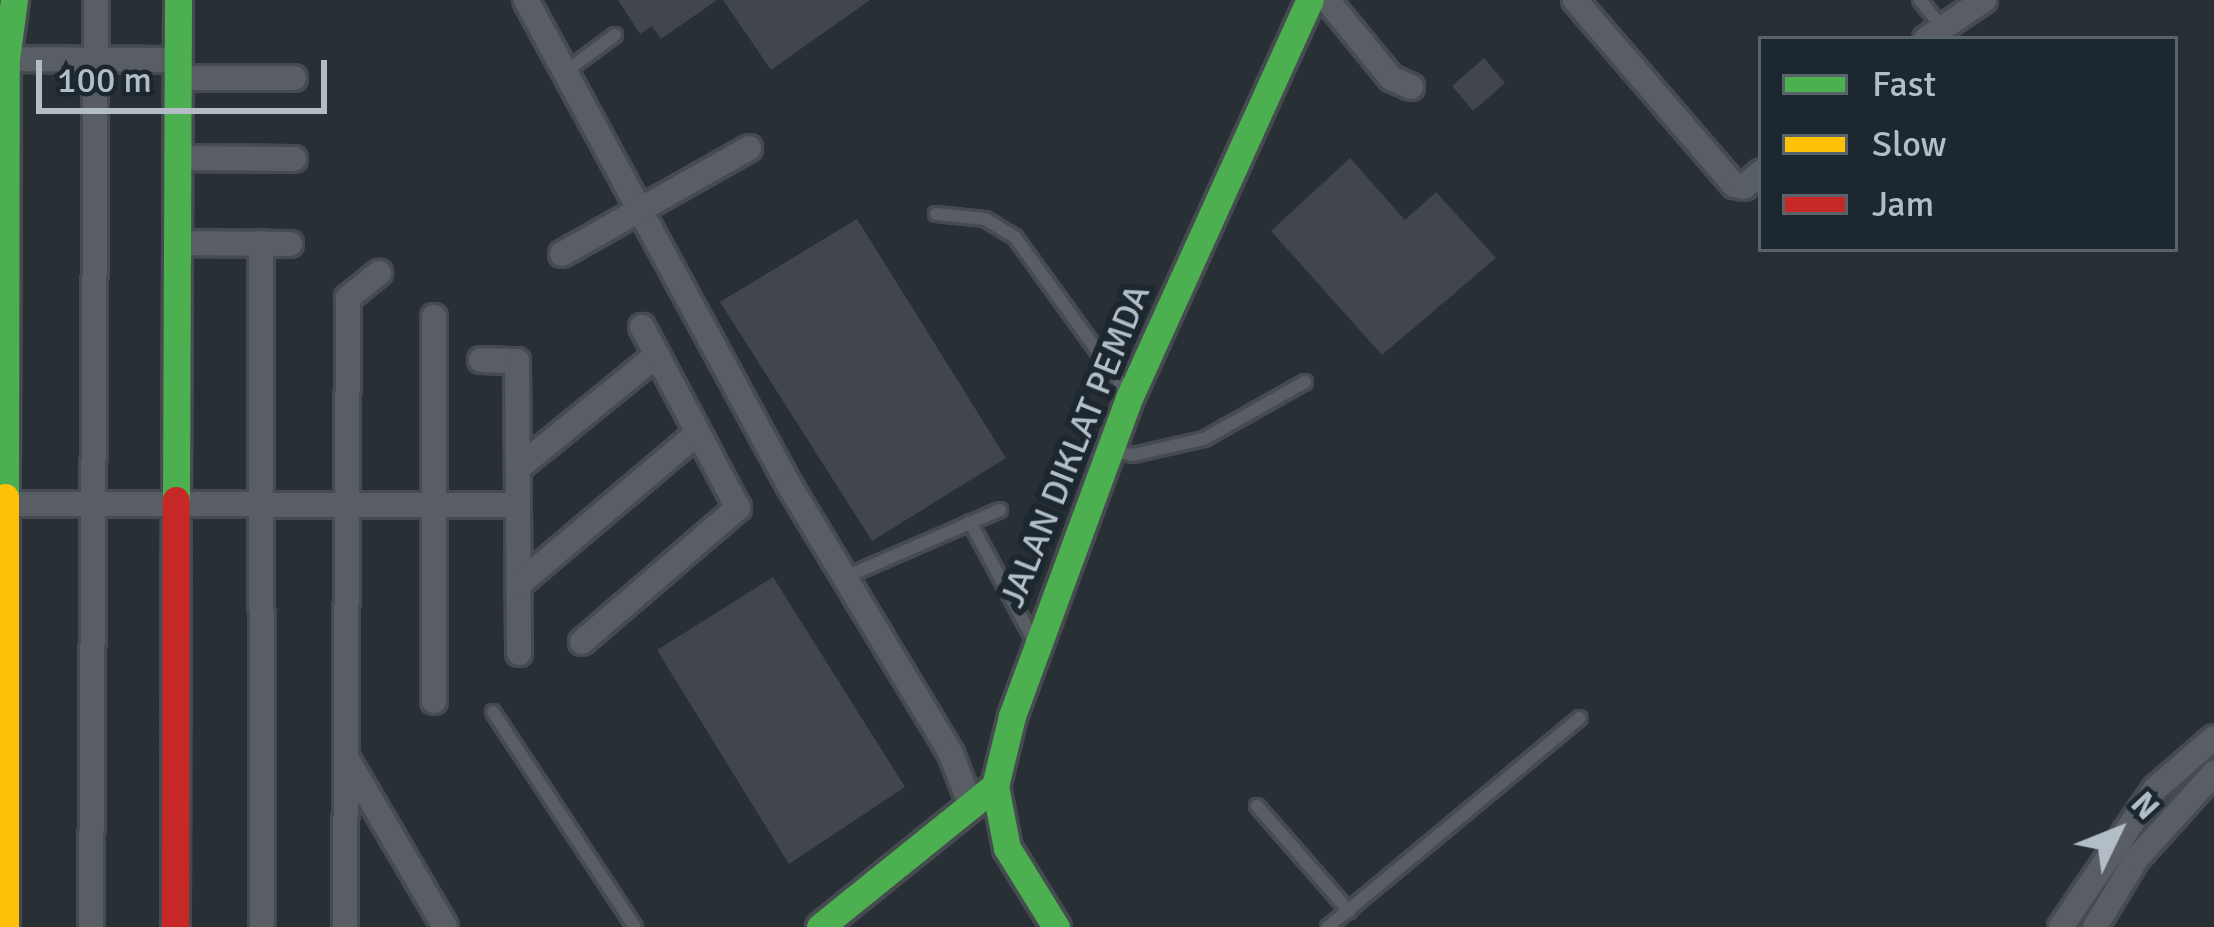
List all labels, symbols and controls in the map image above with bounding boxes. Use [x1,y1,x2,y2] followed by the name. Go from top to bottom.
[42,36,333,110] scale bar
[1758,36,2178,252] legend
[57,58,152,103] text: 100 m
[1872,62,1936,107] text: Fast
[1872,122,1947,167] text: Slow
[1872,182,1934,227] text: Jam
[990,278,1160,614] street label: JALAN DIKLAT PEMDA
[2058,771,2178,891] north arrow
[2122,784,2168,828] text: N

